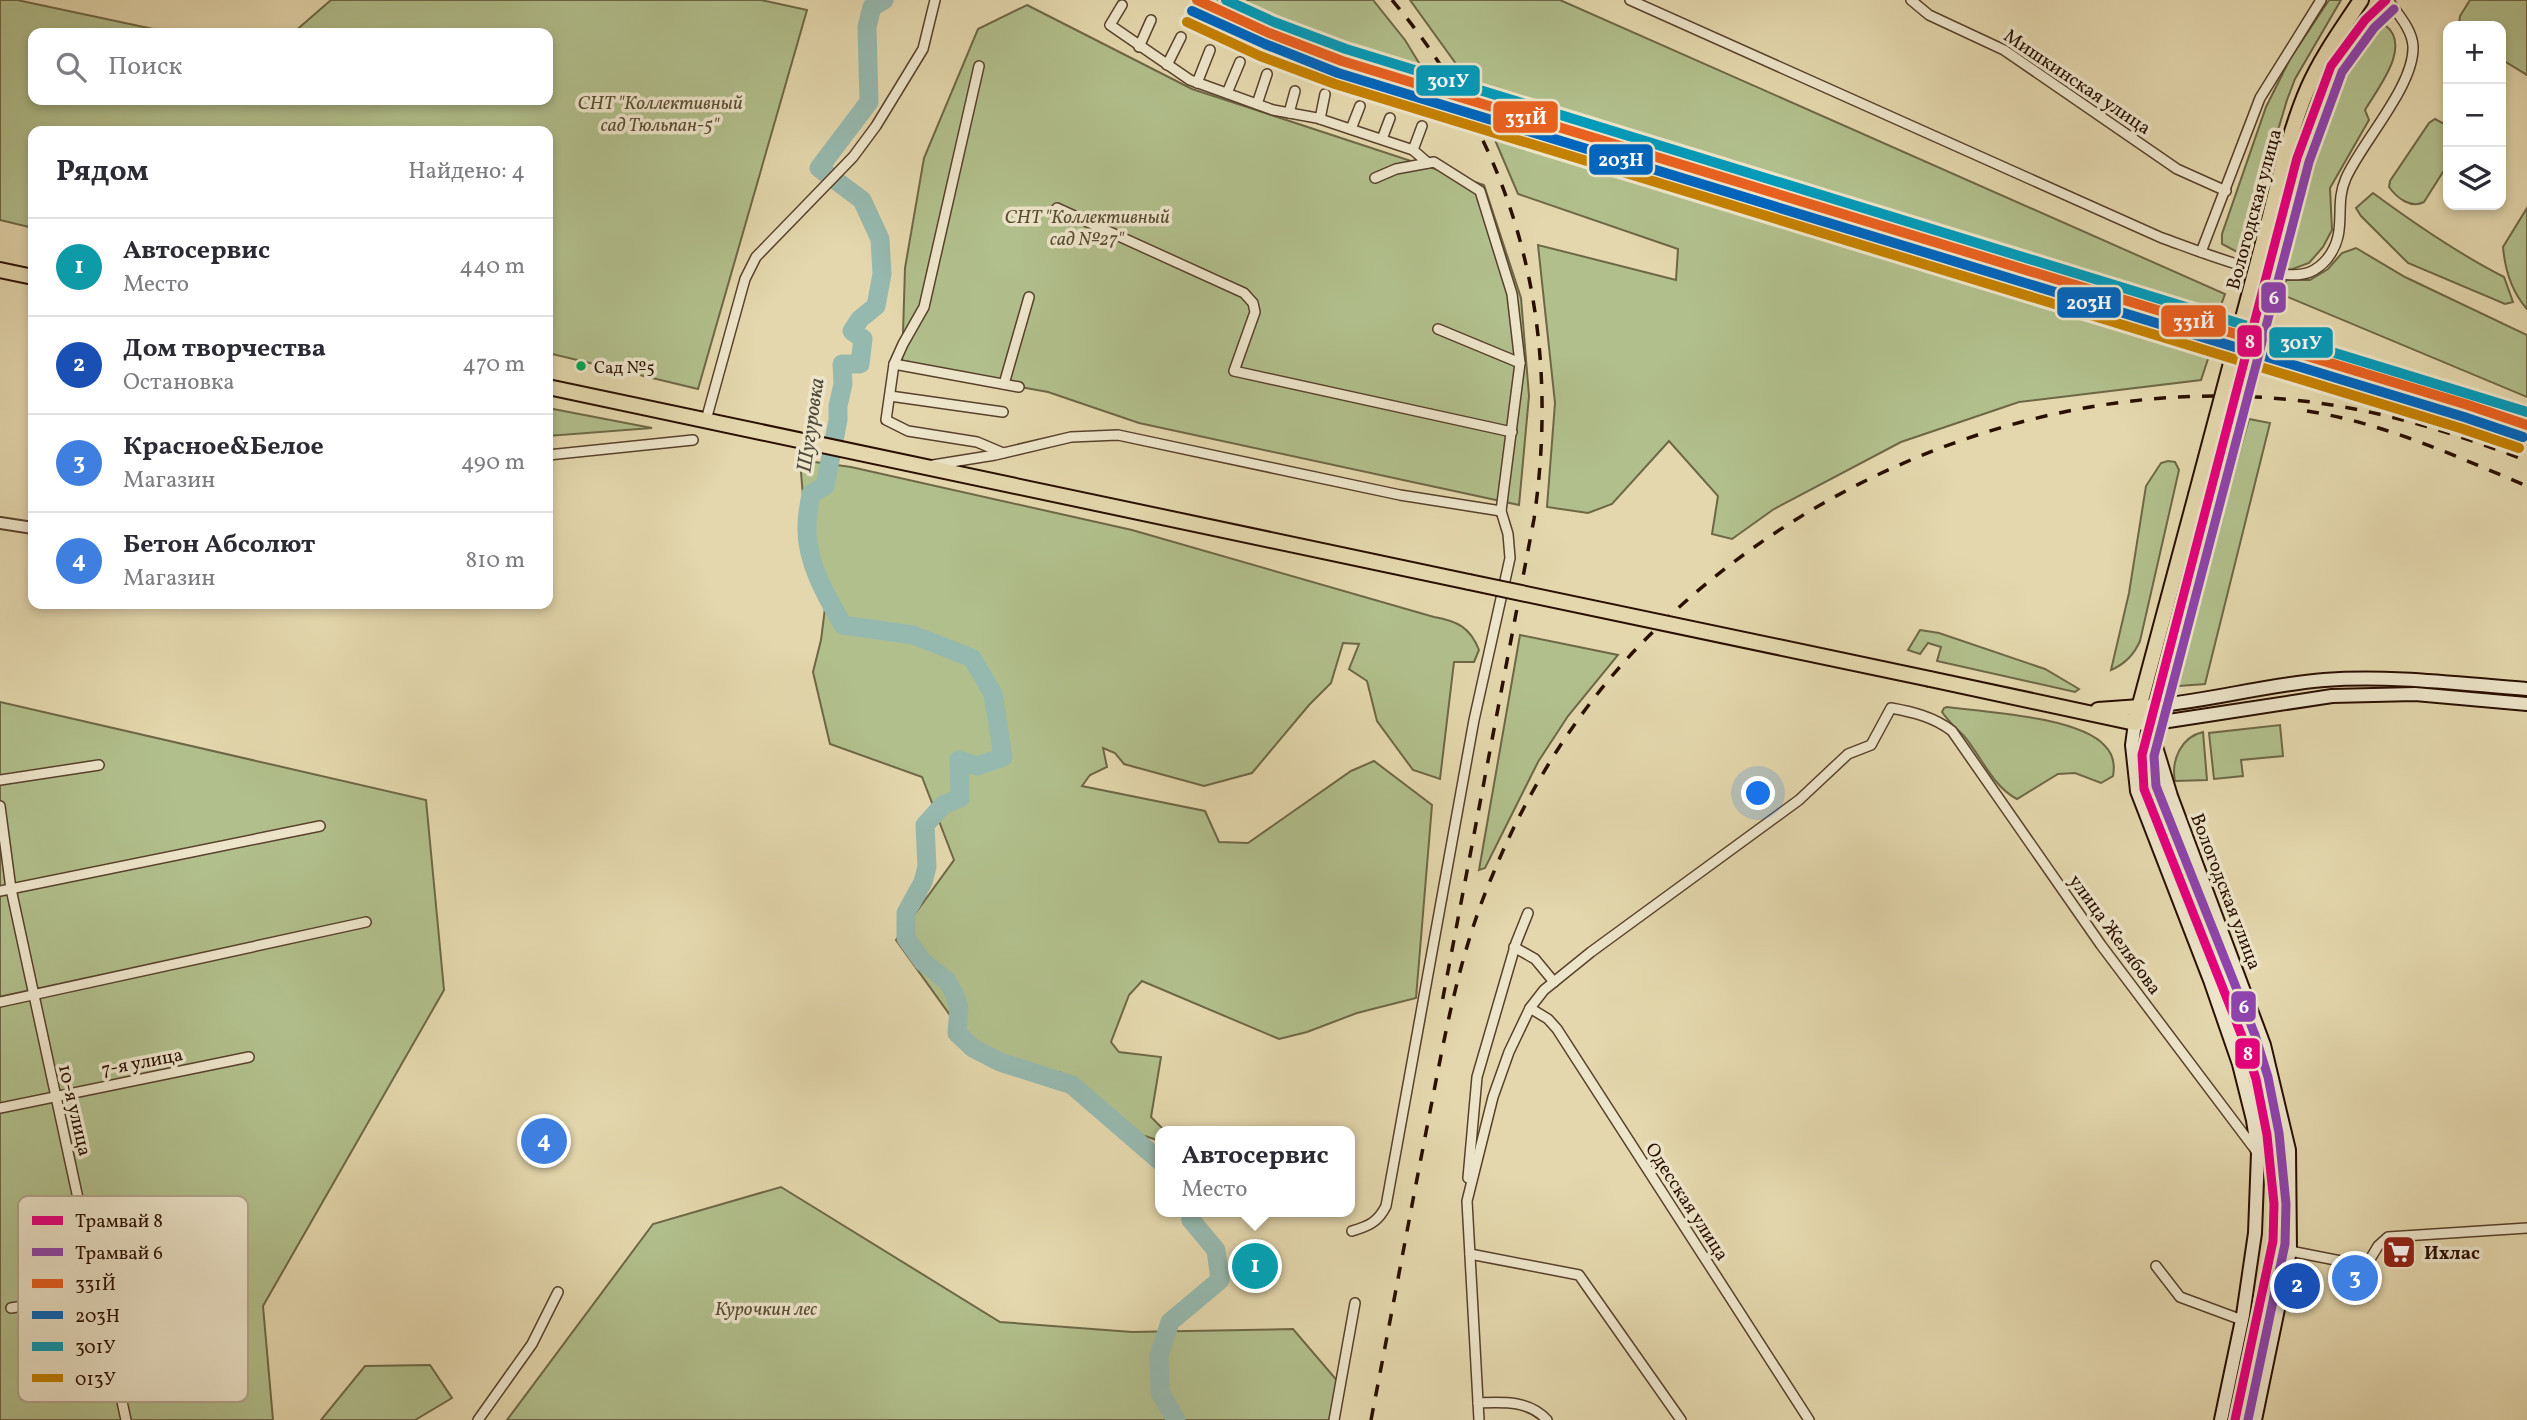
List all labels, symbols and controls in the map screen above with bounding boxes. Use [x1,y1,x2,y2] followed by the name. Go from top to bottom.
[2443,21,2506,210] map controls
[2443,21,2506,84] button: +
[1998,24,2156,142] street label: Мишкинская улица
[28,28,553,105] search box
[52,48,90,86] icon: search
[108,49,182,85] text: Поиск
[1415,64,1481,97] line badge: 301У
[1427,69,1469,95] text: 301У
[2443,84,2506,147] button: −
[577,91,743,139] park label: СНТ "Коллективный сад Тюльпан-5"
[1492,100,1559,134] line badge: 331Й
[1505,106,1547,132] text: 331Й
[2221,126,2289,293] street label: Вологодская улица
[1588,143,1654,176] line badge: 203Н
[2443,147,2506,210] button: layers
[1598,148,1644,174] text: 203Н
[56,151,149,193] text: Рядом
[408,156,525,188] text: Найдено: 4
[1004,205,1170,253] park label: СНТ "Коллективный сад №27"
[123,233,270,269] text: Автосервис
[74,251,84,283] text: 1
[459,251,525,283] text: 440 m
[123,269,189,301] text: Место
[2260,281,2287,314] line badge: 6
[2056,286,2122,319] line badge: 203Н
[2269,286,2279,312] text: 6
[2066,291,2112,317] text: 203Н
[2160,304,2227,338] line badge: 331Й
[2173,310,2215,336] text: 331Й
[2236,324,2263,358] line badge: 8
[2268,326,2334,359] line badge: 301У
[2245,330,2255,356] text: 8
[123,331,326,367] text: Дом творчества
[2280,331,2322,357] text: 301У
[73,349,85,381] text: 2
[462,349,525,381] text: 470 m
[594,357,655,380] place label: Сад №5
[574,359,588,373] marker: Сад №5
[123,367,235,399] text: Остановка
[791,376,832,474] water label: Шугуровка
[123,429,324,465] text: Красное&Белое
[73,447,85,479] text: 3
[461,447,525,479] text: 490 m
[123,465,215,497] text: Магазин
[123,527,315,563] text: Бетон Абсолют
[72,545,86,577] text: 4
[466,545,525,577] text: 810 m
[123,563,215,595] text: Магазин
[1741,776,1775,810] your location
[2183,810,2267,974] street label: Вологодская улица
[2062,870,2167,1001] street label: улица Желябова
[2230,990,2257,1023] line badge: 6
[2239,995,2249,1021] text: 6
[2234,1037,2261,1070] line badge: 8
[99,1042,185,1084] street label: 7-я улица
[2243,1042,2253,1068] text: 8
[51,1062,97,1159] street label: 10-я улица
[521,1115,567,1167] pin: 4
[1155,1126,1355,1217] popup
[1181,1138,1329,1174] text: Автосервис
[1638,1138,1734,1266] street label: Одесская улица
[1181,1174,1248,1206] text: Место
[18,1196,248,1402] legend
[75,1209,163,1235] text: Трамвай 8
[2380,1233,2418,1271] supermarket icon: Ихлас
[1232,1240,1278,1292] pin: 1
[75,1241,163,1267] text: Трамвай 6
[2424,1241,2480,1267] place label: Ихлас
[2332,1252,2378,1304] pin: 3
[2274,1260,2320,1312] pin: 2
[75,1272,116,1298] text: 331Й
[715,1297,817,1323] park label: Курочкин лес
[75,1304,120,1330] text: 203Н
[75,1335,116,1361] text: 301У
[75,1367,116,1393] text: 013У

